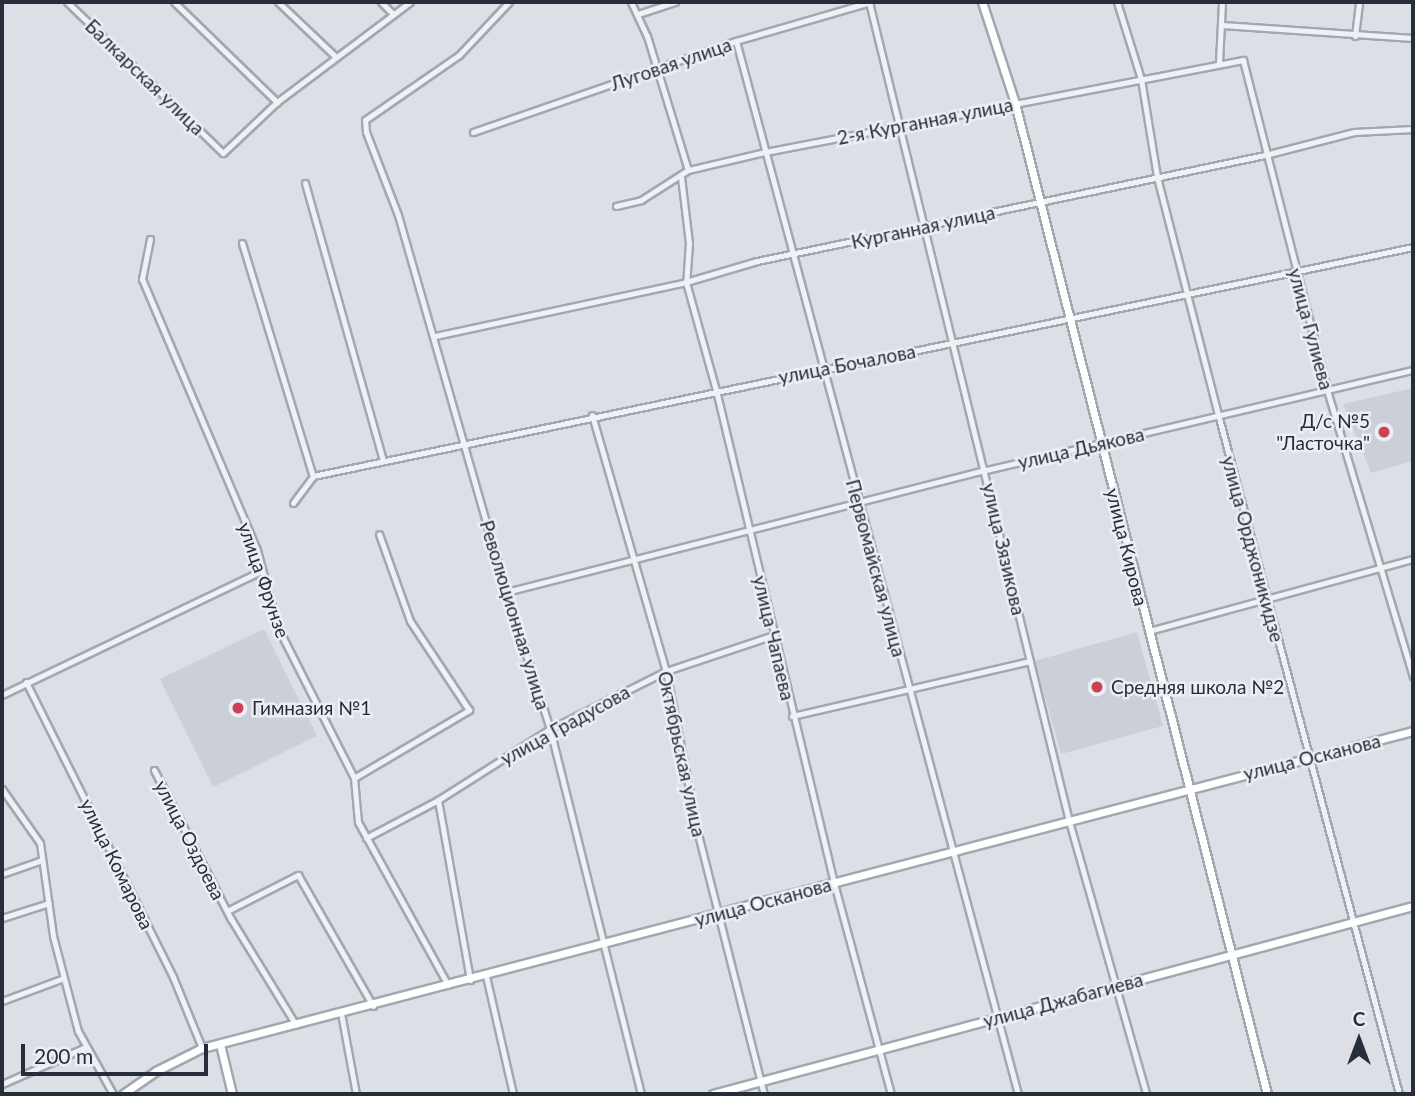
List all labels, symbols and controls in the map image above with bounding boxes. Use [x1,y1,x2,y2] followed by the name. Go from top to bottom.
[81,14,209,140] street label: Балкарская улица
[607,33,735,95] street label: Луговая улица
[835,93,1015,149] street label: 2-я Курганная улица
[849,201,997,253] street label: Курганная улица
[1284,266,1338,392] street label: улица Гулиева
[776,340,918,388] street label: улица Бочалова
[1276,410,1370,454] place label: Д/с №5 "Ласточка"
[1016,422,1146,474] street label: улица Дьякова
[1376,424,1392,440] marker: Д/с №5 "Ласточка"
[1217,453,1289,645] street label: улица Орджоникидзе
[841,477,911,659] street label: Первомайская улица
[978,481,1030,617] street label: улица Зязикова
[1101,486,1153,608] street label: улица Кирова
[475,517,555,713] street label: Революционная улица
[234,519,294,641] street label: улица Фрунзе
[749,573,799,703] street label: улица Чапаева
[653,669,711,839] street label: Октябрьская улица
[1111,676,1284,698] place label: Средняя школа №2
[1089,679,1105,695] marker: Средняя школа №2
[496,680,634,770] street label: улица Градусова
[252,697,371,719] place label: Гимназия №1
[230,700,246,716] marker: Гимназия №1
[1241,729,1383,785] street label: улица Осканова
[150,776,230,904] street label: улица Оздоева
[75,795,159,933] street label: улица Комарова
[692,873,834,931] street label: улица Осканова
[981,968,1145,1032] street label: улица Джабагиева
[1324,1005,1394,1075] north arrow
[1353,1007,1365,1030] text: С
[24,1030,212,1074] scale bar
[34,1043,93,1068] text: 200 m

